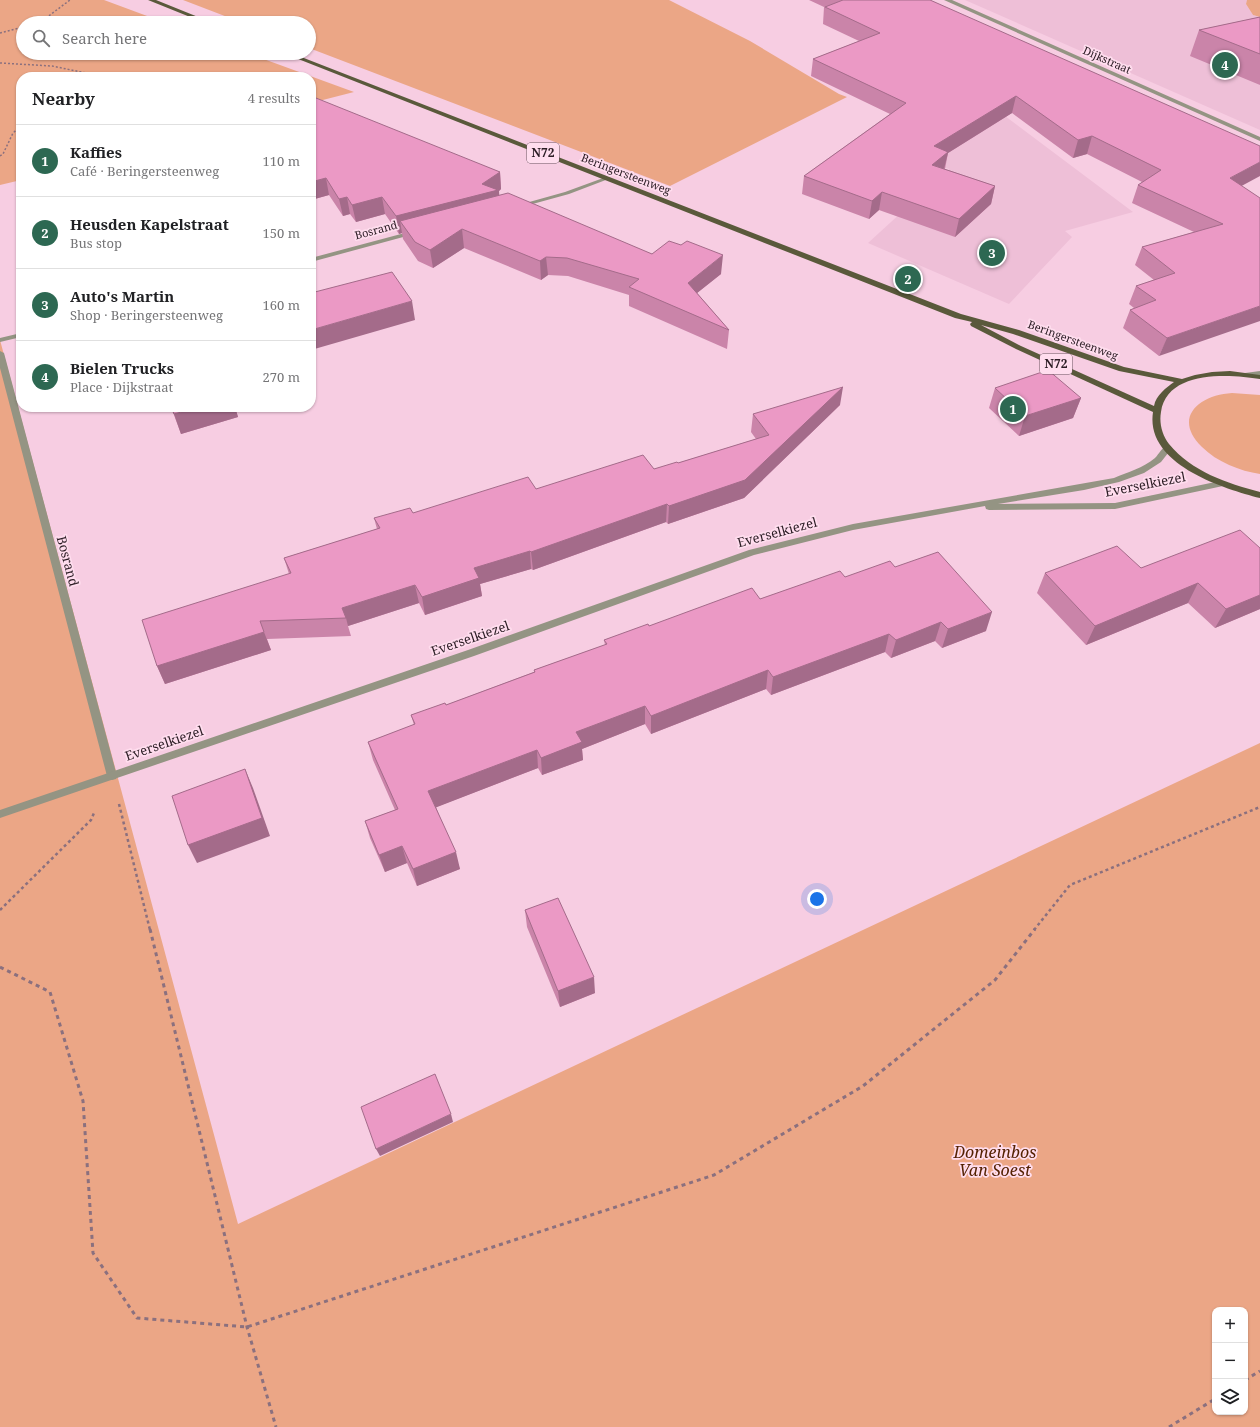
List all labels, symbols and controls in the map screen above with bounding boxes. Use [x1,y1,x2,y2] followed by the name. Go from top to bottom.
[16,16,316,60] search box
[30,27,52,49] icon: search
[62,28,147,48] text: Search here
[1081,42,1134,77] street label: Dijkstraat
[1212,50,1238,80] pin: 4
[32,87,95,110] text: Nearby
[248,89,300,107] text: 4 results
[70,142,122,162] text: Kaffies
[527,143,559,163] road number: N72
[579,150,673,198] street label: Beringersteenweg
[41,152,49,170] text: 1
[263,152,300,170] text: 110 m
[70,162,219,180] text: Café · Beringersteenweg
[70,214,229,234] text: Heusden Kapelstraat
[353,217,399,242] street label: Bosrand
[41,224,49,242] text: 2
[263,224,300,242] text: 150 m
[70,234,122,252] text: Bus stop
[979,238,1005,268] pin: 3
[895,264,921,294] pin: 2
[70,286,174,306] text: Auto's Martin
[41,296,49,314] text: 3
[263,296,300,314] text: 160 m
[70,306,223,324] text: Shop · Beringersteenweg
[1026,316,1120,363] street label: Beringersteenweg
[1040,354,1072,374] road number: N72
[70,358,174,378] text: Bielen Trucks
[41,368,49,386] text: 4
[263,368,300,386] text: 270 m
[70,378,173,396] text: Place · Dijkstraat
[1000,394,1026,424] pin: 1
[1103,467,1187,501] street label: Everselkiezel
[735,513,819,551] street label: Everselkiezel
[53,534,83,588] street label: Bosrand
[428,616,512,660] street label: Everselkiezel
[122,721,206,765] street label: Everselkiezel
[807,889,827,909] your location
[952,1141,1037,1181] park label: Domeinbos Van Soest
[1212,1307,1248,1415] map controls
[1212,1307,1248,1343] button: +
[1212,1343,1248,1379] button: −
[1212,1379,1248,1415] button: layers

